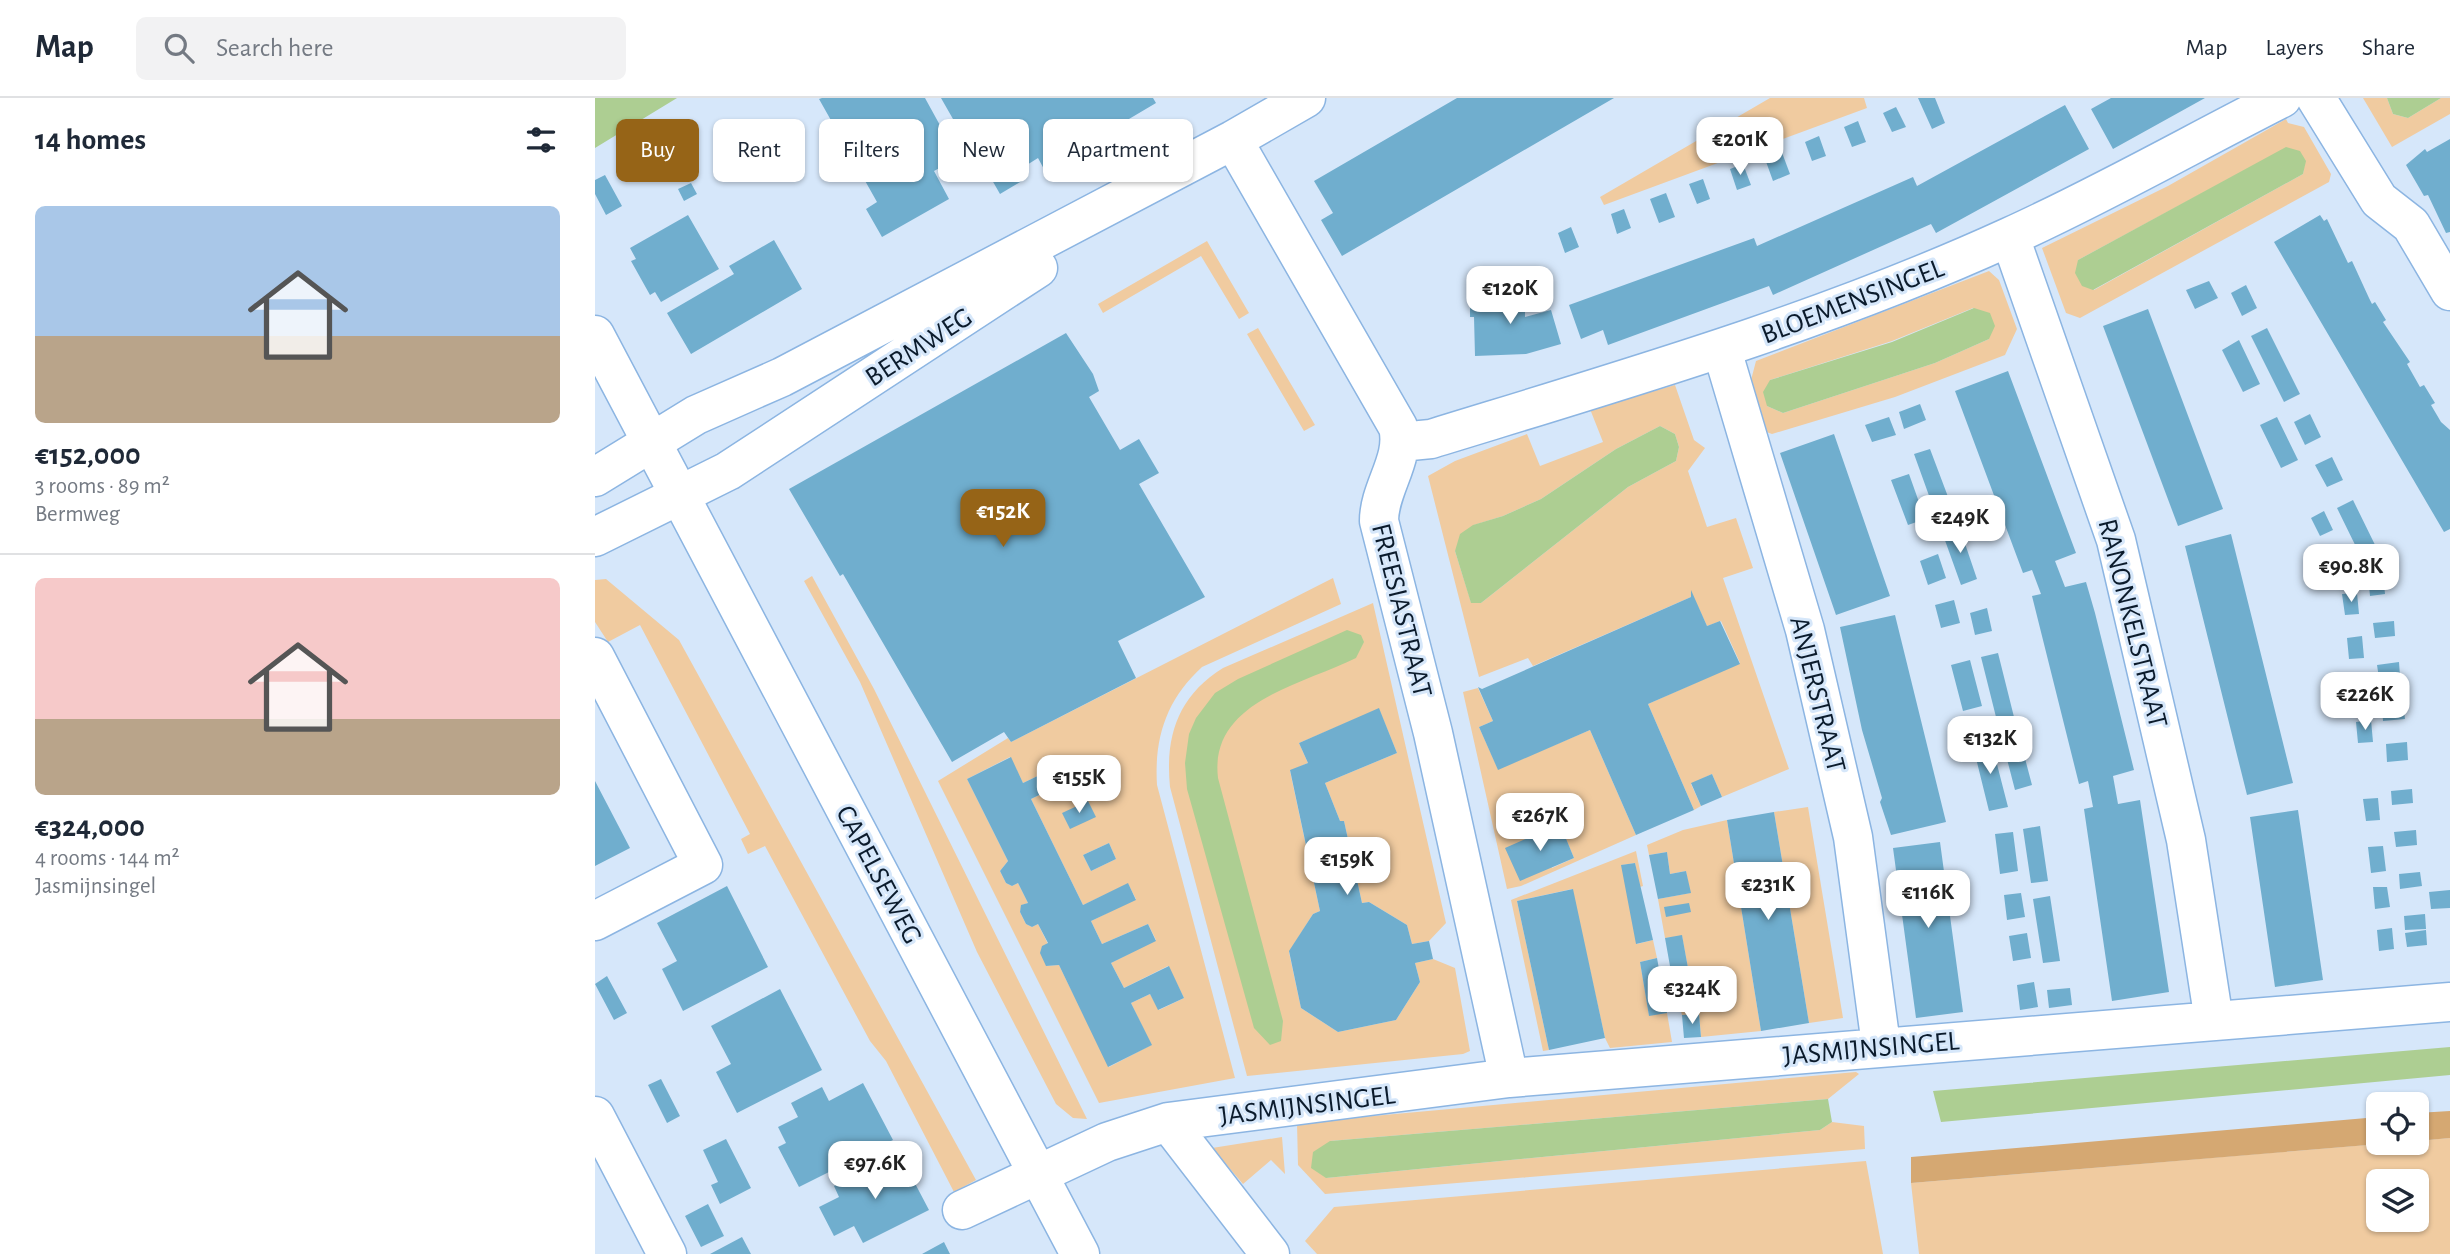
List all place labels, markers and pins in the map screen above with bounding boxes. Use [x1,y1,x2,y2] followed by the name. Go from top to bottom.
[1691,118,1789,177] pin: €201K
[1461,266,1559,326] pin: €120K
[954,490,1052,549] pin: €152K
[1911,496,2009,555] pin: €249K
[2294,545,2408,604] pin: €90.8K
[2316,672,2414,732] pin: €226K
[1941,716,2039,776] pin: €132K
[1030,756,1128,815] pin: €155K
[1491,794,1589,853] pin: €267K
[1298,838,1396,897] pin: €159K
[1719,862,1817,922] pin: €231K
[1879,870,1977,930] pin: €116K
[1643,967,1741,1026] pin: €324K
[818,1142,932,1201] pin: €97.6K

